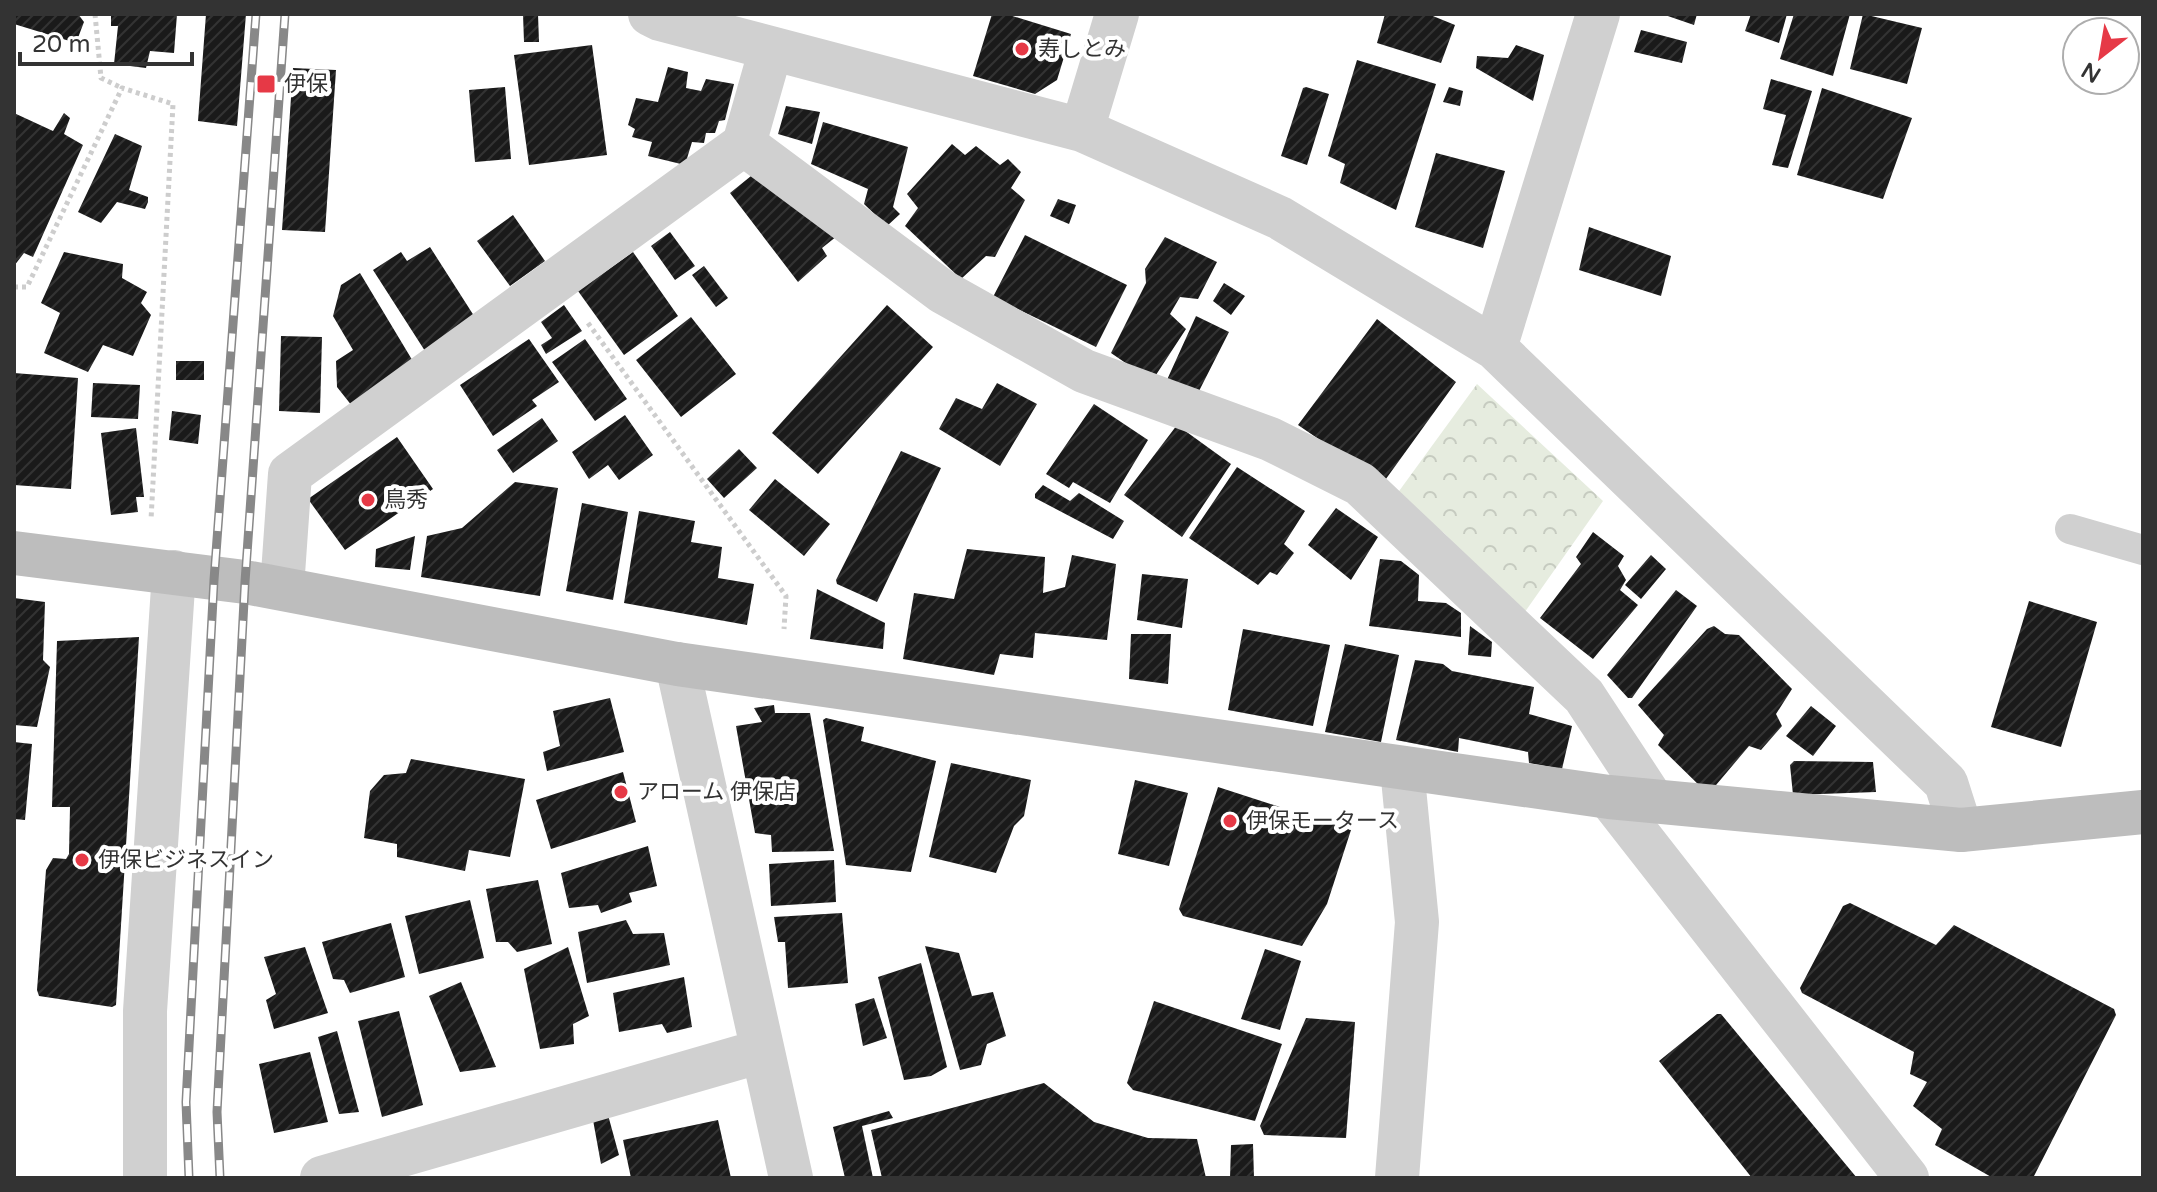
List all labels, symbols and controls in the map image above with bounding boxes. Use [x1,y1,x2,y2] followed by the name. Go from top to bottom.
[20,16,192,66] scale bar
[2061,16,2141,96] north arrow
[32,30,90,59] text: 20 m
[1038,36,1126,62] place label: 寿しとみ
[1013,40,1031,58] marker: 寿しとみ
[2077,57,2105,88] text: N
[284,71,328,97] place label: 伊保
[255,73,277,95] marker: 伊保
[384,487,428,513] place label: 鳥秀
[359,491,377,509] marker: 鳥秀
[637,779,796,805] place label: アローム 伊保店
[612,783,630,801] marker: アローム 伊保店
[1246,808,1399,834] place label: 伊保モータース
[1221,812,1239,830] marker: 伊保モータース
[98,847,274,873] place label: 伊保ビジネスイン
[73,851,91,869] marker: 伊保ビジネスイン

